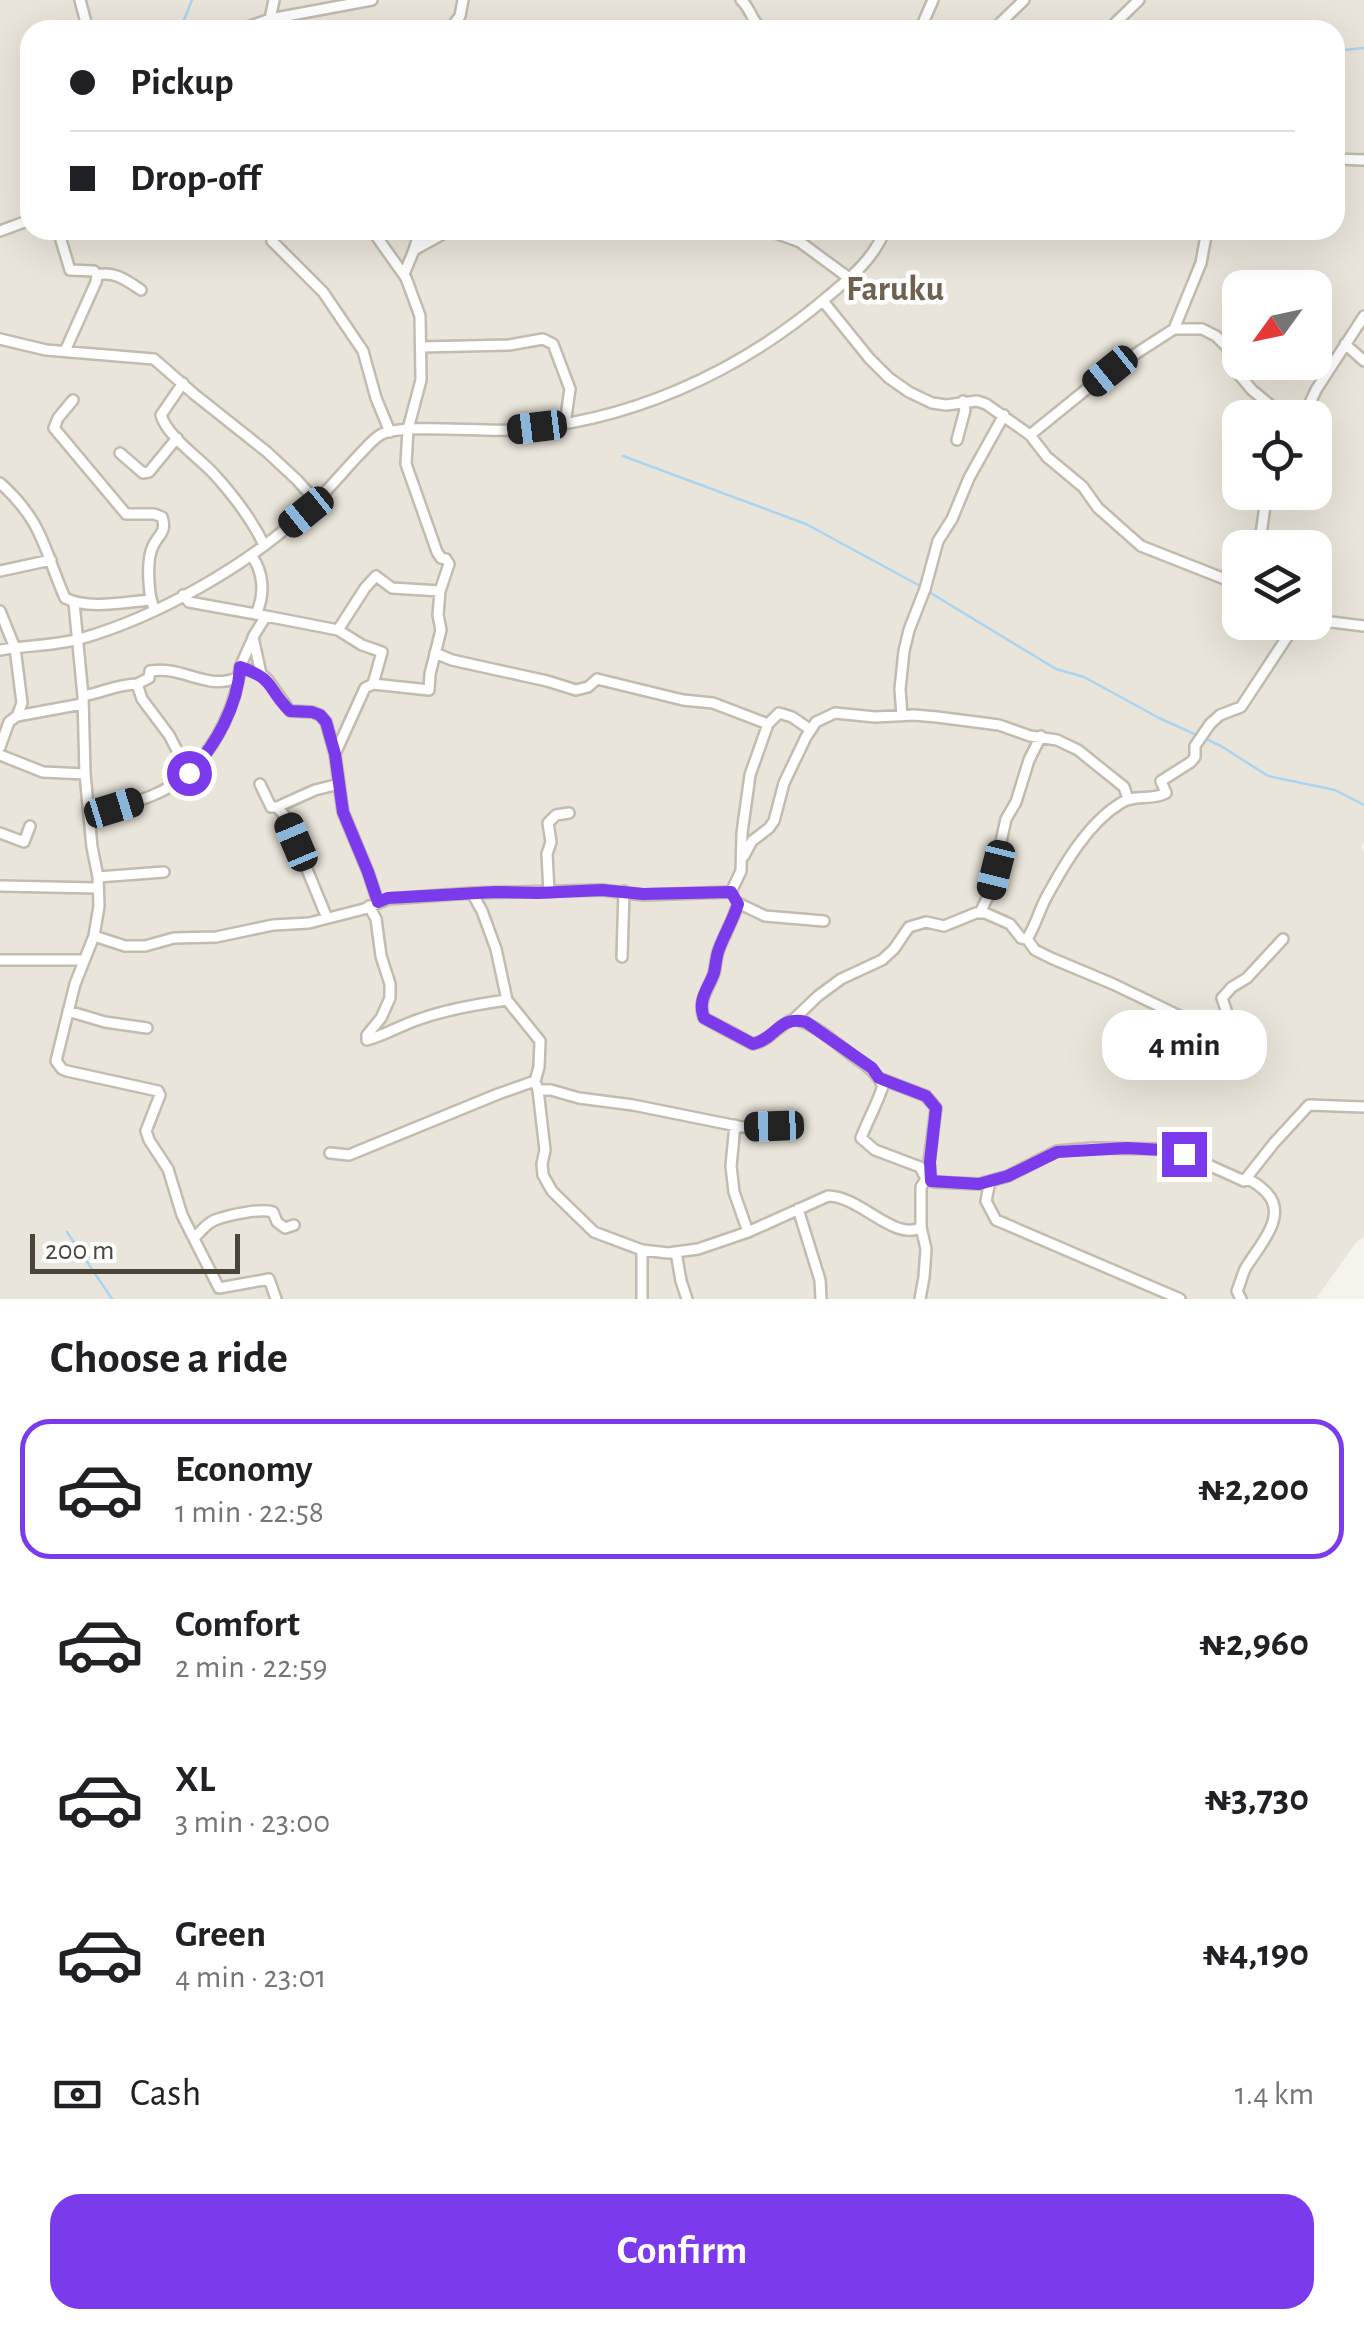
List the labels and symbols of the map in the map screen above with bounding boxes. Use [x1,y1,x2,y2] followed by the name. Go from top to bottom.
[1222,270,1332,380] north arrow
[846,272,944,307] district label: Faruku
[1077,340,1143,402] car
[505,408,569,446] car
[273,481,339,543] car
[167,751,212,796] route start
[81,785,147,831] car
[270,809,322,875] car
[974,837,1018,903] car
[1102,1009,1266,1079] callout: 4 min
[743,1110,805,1142] car
[1162,1132,1207,1177] route end
[30,1229,240,1274] scale bar

